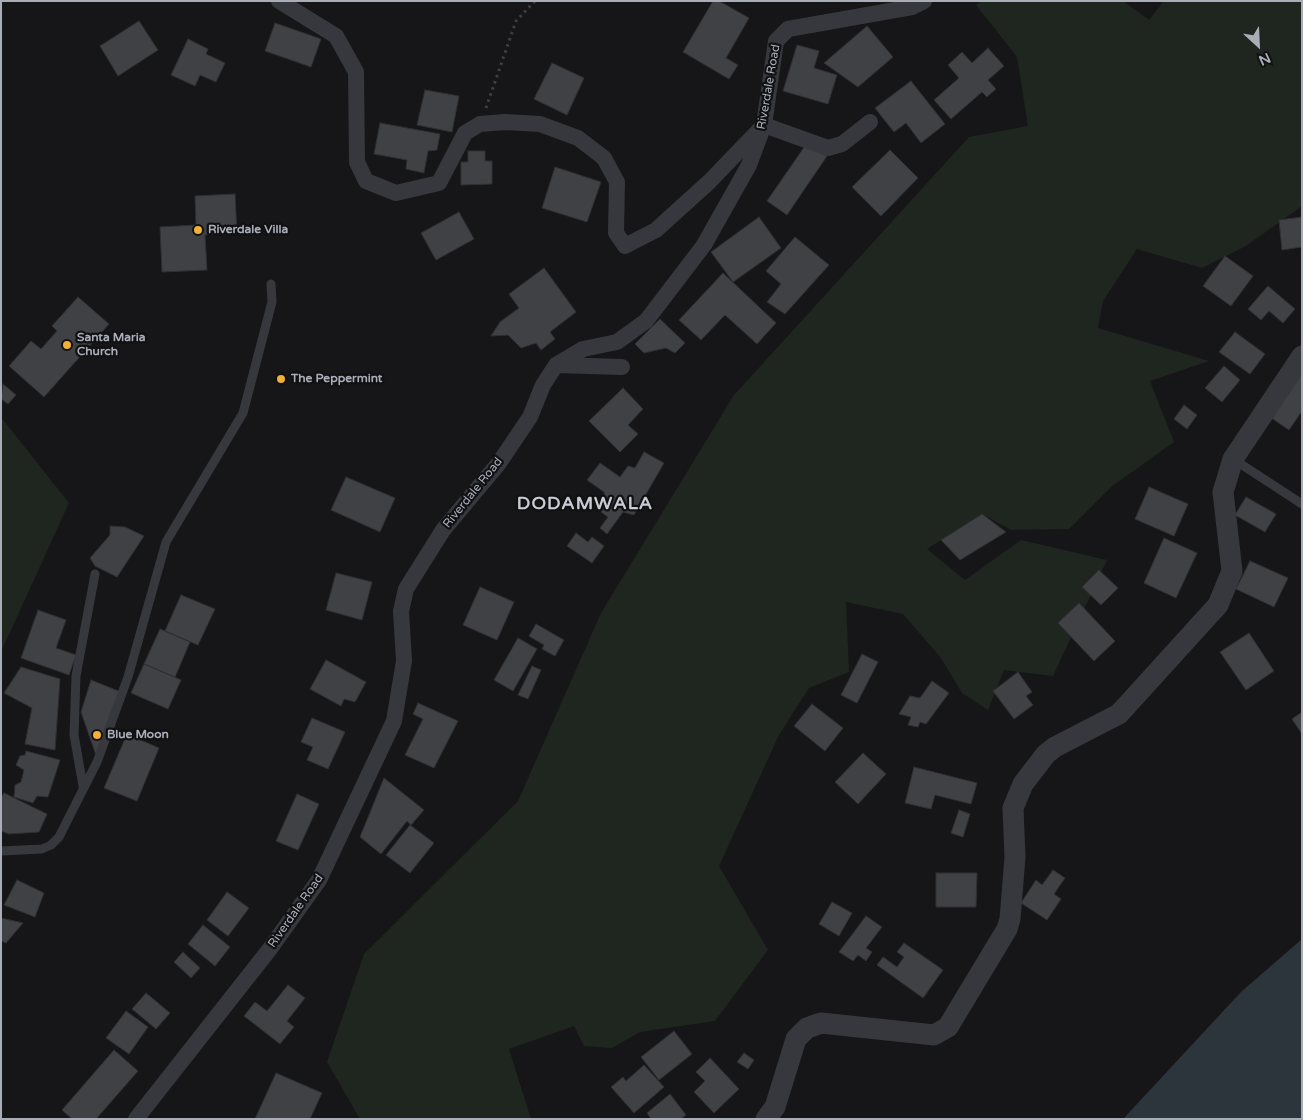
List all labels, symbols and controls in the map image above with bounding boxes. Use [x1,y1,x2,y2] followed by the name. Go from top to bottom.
[1233,20,1283,70] north arrow
[754,43,784,131] street label: Riverdale Road
[1256,49,1273,69] text: N
[208,223,288,237] place label: Riverdale Villa
[192,224,204,236] marker: Riverdale Villa
[77,331,145,359] place label: Santa Maria Church
[61,339,73,351] marker: Santa Maria Church
[291,372,382,386] place label: The Peppermint
[275,373,287,385] marker: The Peppermint
[440,455,506,531] street label: Riverdale Road
[516,493,654,515] district label: DODAMWALA
[107,728,169,742] place label: Blue Moon
[91,729,103,741] marker: Blue Moon
[265,871,327,951] street label: Riverdale Road

